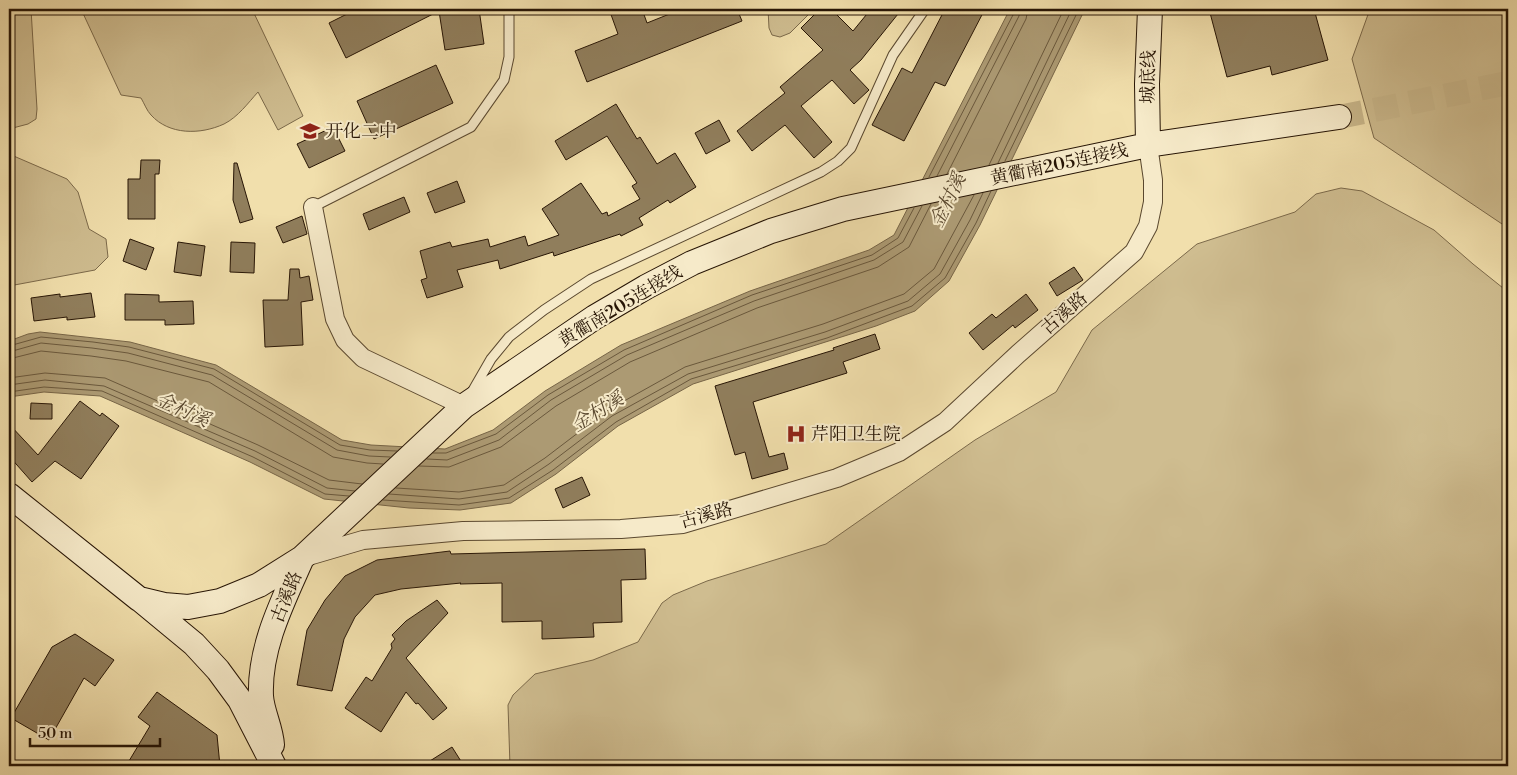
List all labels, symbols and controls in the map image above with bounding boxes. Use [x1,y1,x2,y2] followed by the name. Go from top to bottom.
[1137,50,1160,104] street label: 城底线
[299,120,321,142] school or university icon: 开化二中
[325,120,397,143] place label: 开化二中
[988,139,1130,190] street label: 黄衢南205连接线
[925,168,972,231] water label: 金村溪
[554,260,686,352] street label: 黄衢南205连接线
[1036,287,1092,340] street label: 古溪路
[567,386,630,437] water label: 金村溪
[152,387,215,433] water label: 金村溪
[785,423,807,445] hospital icon: 芹阳卫生院
[811,423,901,446] place label: 芹阳卫生院
[677,497,735,534] street label: 古溪路
[266,568,307,627] street label: 古溪路
[30,715,160,747] scale bar
[38,724,72,743] text: 50 m

